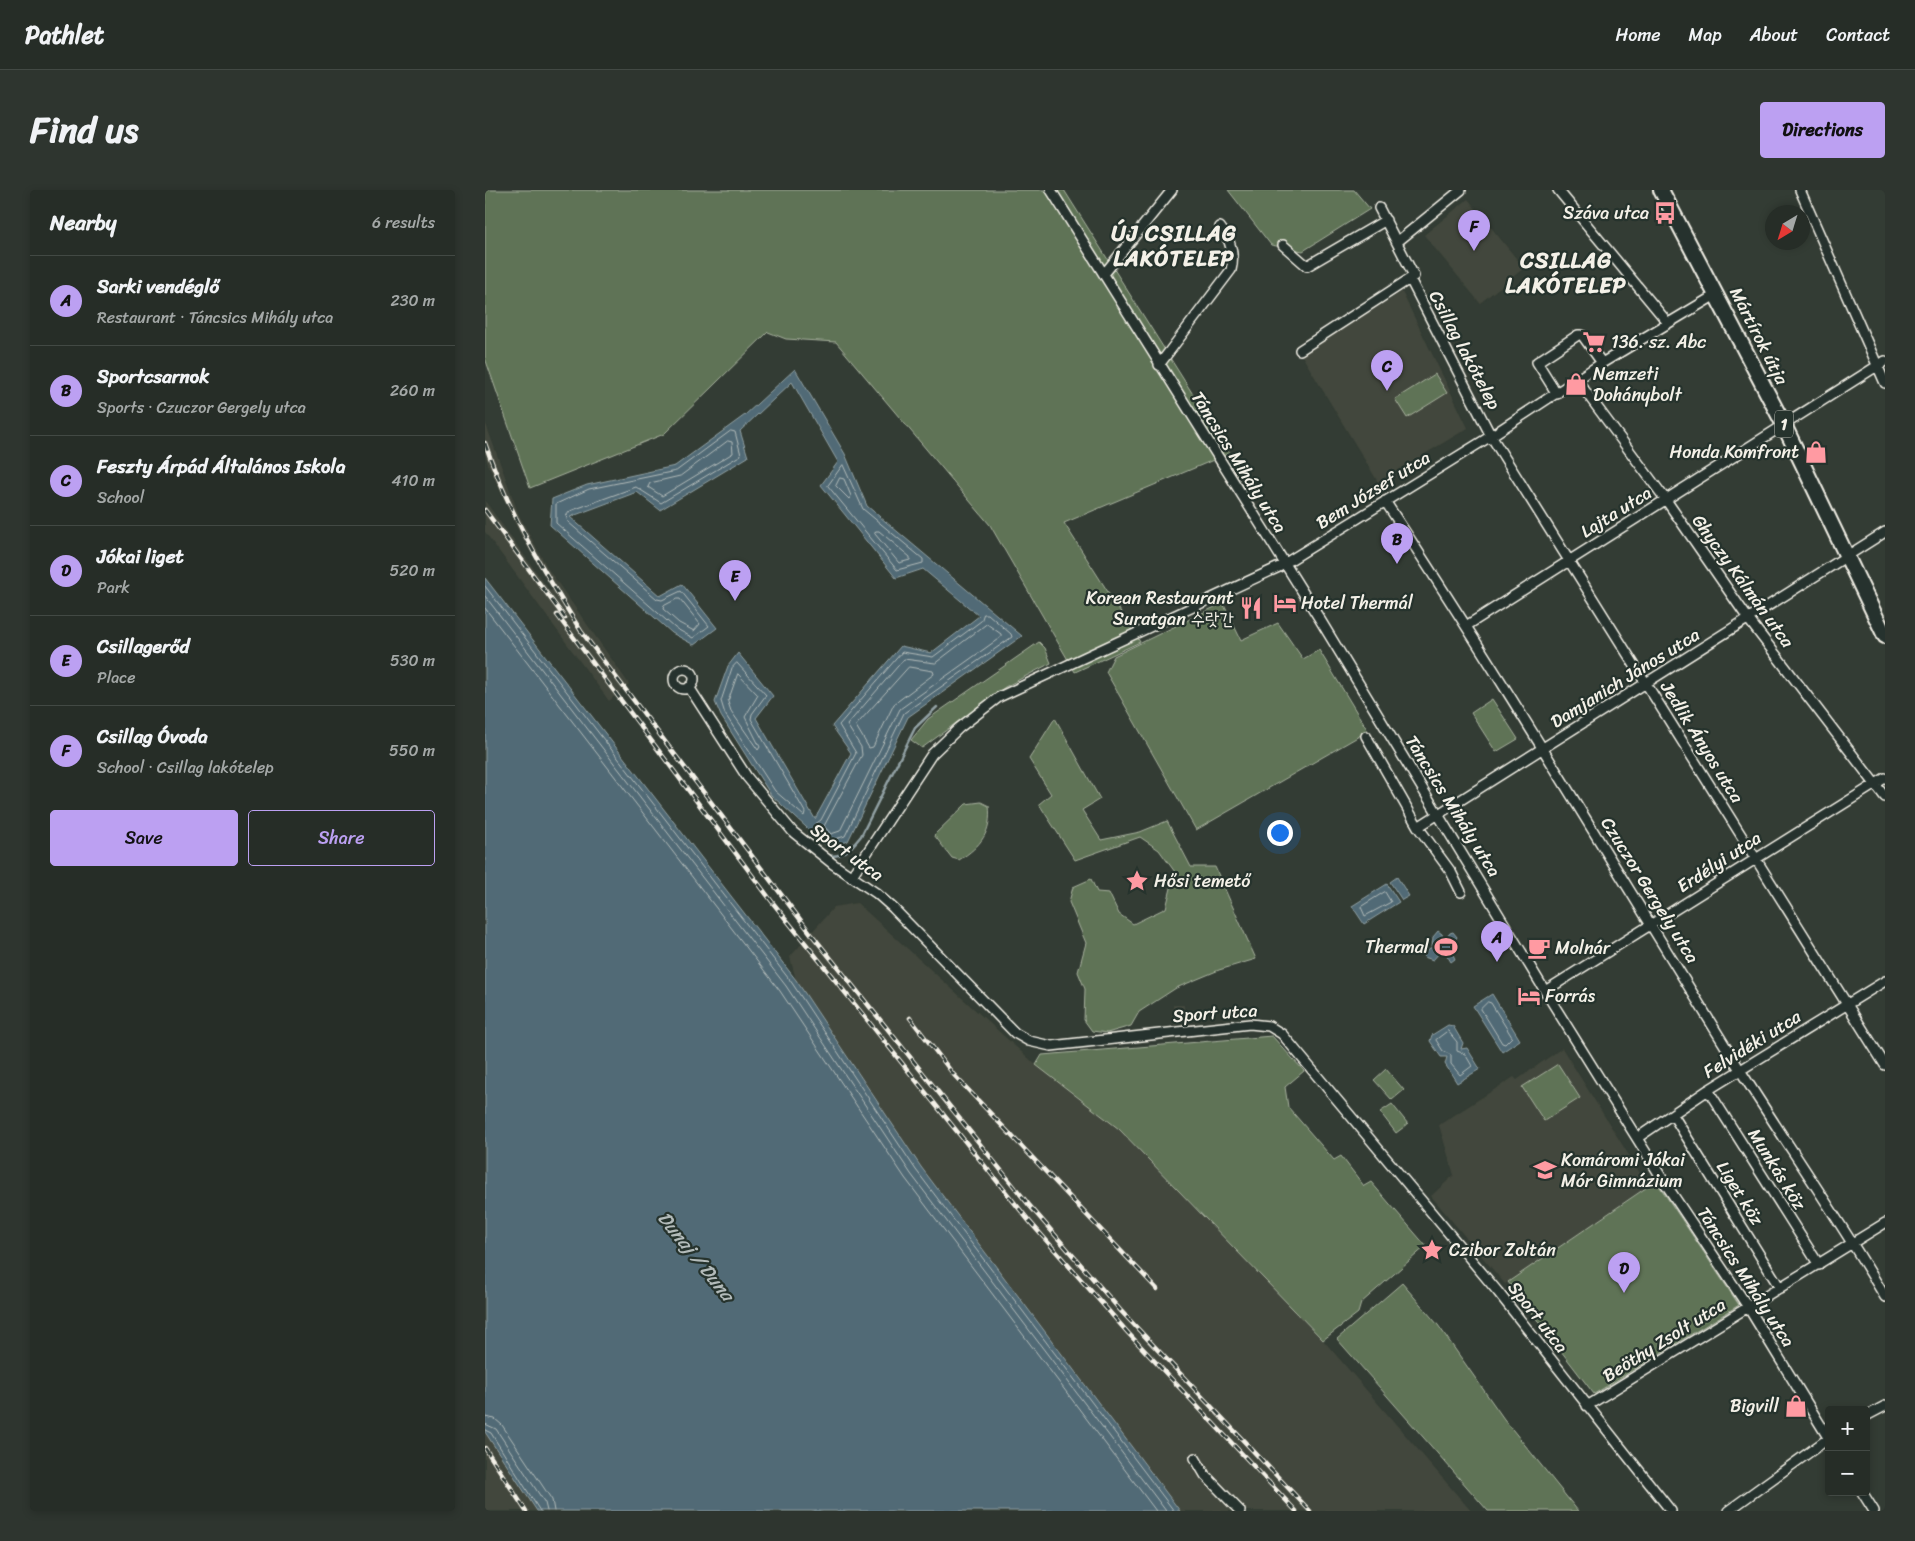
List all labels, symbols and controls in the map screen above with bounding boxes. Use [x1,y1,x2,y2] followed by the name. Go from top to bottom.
[25,14,104,56] text: Pathlet
[1616,19,1661,51] text: Home
[1689,19,1722,51] text: Map
[1750,19,1798,51] text: About
[1826,19,1890,51] text: Contact
[30,99,138,161] text: Find us
[1760,102,1885,158] button: Directions
[1563,197,1649,229] place label: Száva utca
[1652,200,1678,226] bus stop icon: Száva utca
[50,204,116,242] text: Nearby
[1765,205,1810,250] north arrow
[372,208,435,237] text: 6 results
[1458,210,1490,251] pin: F
[1111,214,1237,278] district label: ÚJ CSILLAG LAKÓTELEP
[1505,241,1627,305] district label: CSILLAG LAKÓTELEP
[97,270,219,303] text: Sarki vendéglő
[1721,281,1798,392] street label: Mártírok útja
[1420,284,1510,416] street label: Csillag lakótelep
[61,286,71,315] text: A
[390,286,435,315] text: 230 m
[97,303,333,332] text: Restaurant · Táncsics Mihály utca
[1611,326,1706,358] place label: 136. sz. Abc
[1581,329,1607,355] supermarket icon: 136. sz. Abc
[1371,350,1403,391] pin: C
[1593,358,1682,411] place label: Nemzeti Dohánybolt
[97,360,209,393] text: Sportcsarnok
[1563,371,1589,397] shop icon: Nemzeti Dohánybolt
[61,376,71,405] text: B
[390,376,435,405] text: 260 m
[1182,385,1296,539] street label: Táncsics Mihály utca
[97,393,306,422] text: Sports · Czuczor Gergely utca
[1775,410,1793,438] road number: 1
[1669,436,1799,468] place label: Honda Komfront
[1803,439,1829,465] shop icon: Honda Komfront
[1309,442,1437,538] street label: Bem József utca
[97,450,345,483] text: Feszty Árpád Általános Iskola
[61,466,71,495] text: C
[392,466,435,495] text: 410 m
[1574,477,1658,547] street label: Lajta utca
[97,483,144,512] text: School
[1683,507,1803,655] street label: Ghyczy Kálmán utca
[1381,523,1413,564] pin: B
[97,540,184,573] text: Jókai liget
[61,556,71,585] text: D
[389,556,435,585] text: 520 m
[719,560,751,601] pin: E
[97,573,130,602] text: Park
[1086,582,1235,635] place label: Korean Restaurant Suratgan 수랏간
[1301,587,1414,619] place label: Hotel Thermál
[1272,590,1298,616] hotel icon: Hotel Thermál
[1238,595,1264,621] restaurant icon: Korean Restaurant Suratgan 수랏간
[1544,619,1706,737] street label: Damjanich János utca
[97,630,189,663] text: Csillagerőd
[62,646,70,675] text: E
[390,646,435,675] text: 530 m
[97,663,136,692] text: Place
[1651,674,1753,810] street label: Jedlik Ányos utca
[97,720,208,753] text: Csillag Óvoda
[1396,729,1510,883] street label: Táncsics Mihály utca
[62,736,70,765] text: F
[389,736,435,765] text: 550 m
[97,753,274,782] text: School · Csillag lakótelep
[50,810,238,866] button: Save
[248,810,435,866] button: Share
[1592,810,1708,970] street label: Czuczor Gergely utca
[803,814,891,890] street label: Sport utca
[1267,820,1293,846] your location
[1670,823,1768,901] street label: Erdélyi utca
[1154,865,1252,897] place label: Hősi temető
[1124,868,1150,894] place icon: Hősi temető
[1481,921,1513,962] pin: A
[1365,931,1430,963] place label: Thermal
[1555,932,1612,964] place label: Molnár
[1433,934,1459,960] sports icon: Thermal
[1526,935,1552,961] cafe icon: Molnár
[1545,980,1596,1012] place label: Forrás
[1516,983,1542,1009] hotel icon: Forrás
[1172,994,1258,1032] street label: Sport utca
[1696,1001,1808,1087] street label: Felvidéki utca
[1739,1122,1815,1217] street label: Munkás köz
[1561,1144,1686,1197] place label: Komáromi Jókai Mór Gimnázium
[1708,1154,1773,1232] street label: Liget köz
[1532,1157,1558,1183] school or university icon: Komáromi Jókai Mór Gimnázium
[1688,1200,1804,1354] street label: Táncsics Mihály utca
[649,1204,744,1310] water label: Dunaj / Duna
[1449,1234,1556,1266] place label: Czibor Zoltán
[1419,1237,1445,1263] place icon: Czibor Zoltán
[1608,1252,1640,1293] pin: D
[1499,1274,1577,1360] street label: Sport utca
[1596,1289,1732,1391] street label: Beöthy Zsolt utca
[1730,1390,1780,1422] place label: Bigvill
[1783,1393,1809,1419] shop icon: Bigvill
[1825,1406,1870,1496] map controls
[1825,1406,1870,1451] button: +
[1825,1451,1870,1496] button: −

